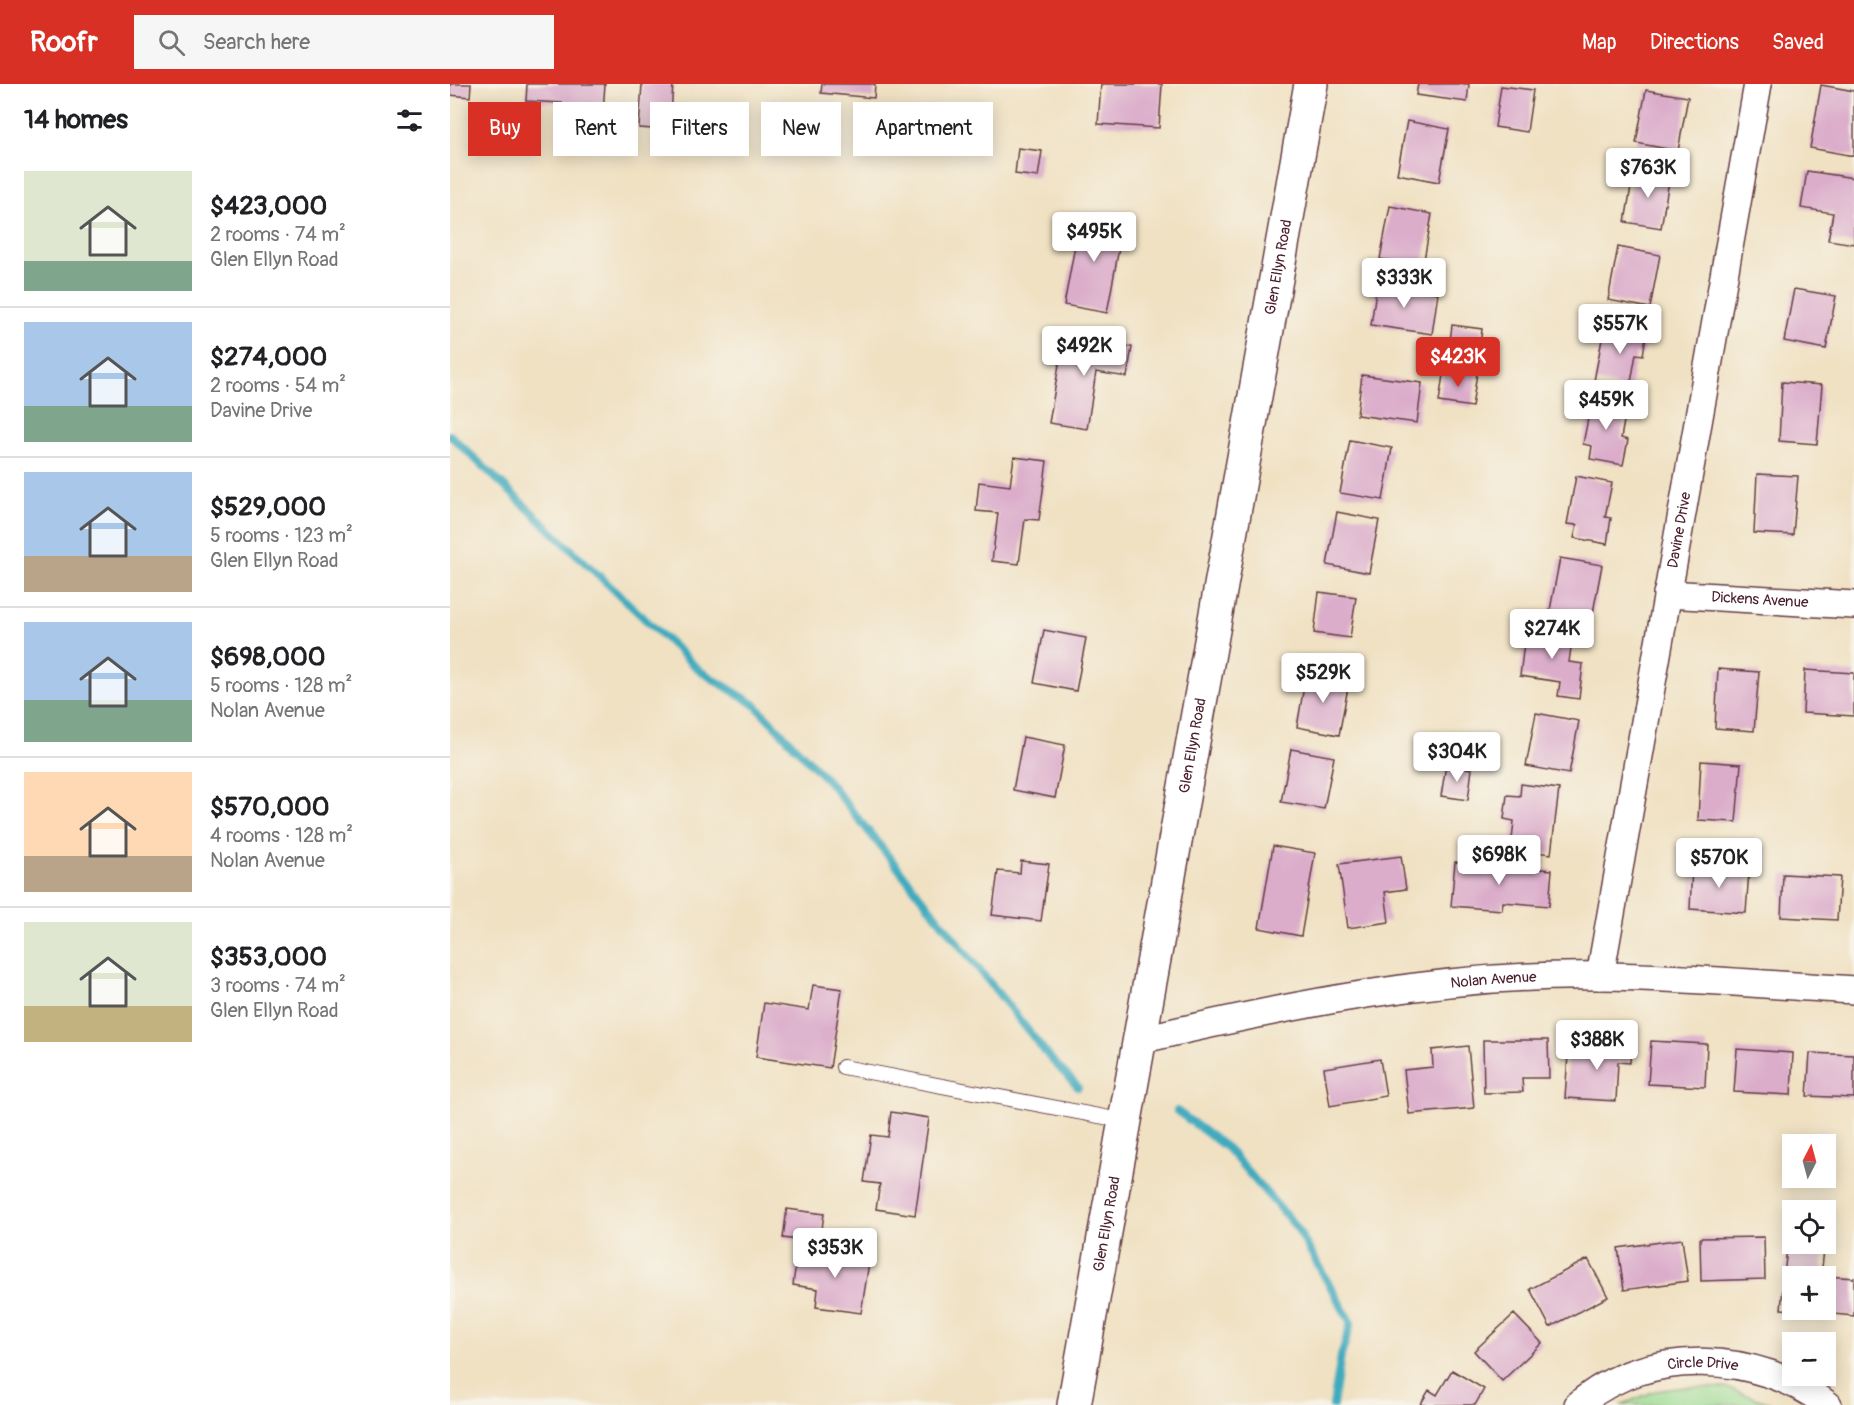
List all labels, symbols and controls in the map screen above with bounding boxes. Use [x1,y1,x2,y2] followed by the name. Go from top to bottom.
[134,15,554,69] search box
[30,25,98,60] text: Roofr
[155,26,188,59] icon: search
[203,28,310,56] text: Search here
[1582,29,1617,56] text: Map
[1650,29,1739,56] text: Directions
[1772,29,1824,56] text: Saved
[468,102,541,156] chip: Buy
[553,102,638,156] chip: Rent
[650,102,749,156] chip: Filters
[761,102,841,156] chip: New
[853,102,993,156] chip: Apartment
[24,104,128,136] text: 14 homes
[393,104,426,137] icon: filters
[1606,148,1690,199] pin: $763K
[1620,155,1676,180] text: $763K
[210,190,327,222] text: $423,000
[72,195,144,267] icon: home
[1052,212,1136,263] pin: $495K
[1261,218,1296,316] street label: Glen Ellyn Road
[1066,219,1122,244] text: $495K
[210,222,346,247] text: 2 rooms · 74 m²
[210,247,338,272] text: Glen Ellyn Road
[1362,258,1446,309] pin: $333K
[1376,265,1432,290] text: $333K
[1578,304,1662,355] pin: $557K
[1592,311,1648,336] text: $557K
[1042,326,1126,377] pin: $492K
[1056,333,1112,358] text: $492K
[1416,337,1500,388] pin: $423K
[210,341,327,373] text: $274,000
[1430,344,1486,369] text: $423K
[72,346,144,418] icon: home
[210,373,346,398] text: 2 rooms · 54 m²
[1564,380,1648,431] pin: $459K
[1578,387,1634,412] text: $459K
[210,398,312,423] text: Davine Drive
[1663,490,1696,570] street label: Davine Drive
[210,491,326,523] text: $529,000
[72,496,144,568] icon: home
[210,523,353,548] text: 5 rooms · 123 m²
[210,548,338,573] text: Glen Ellyn Road
[1711,588,1810,612] street label: Dickens Avenue
[1510,609,1594,660] pin: $274K
[1524,616,1580,641] text: $274K
[210,641,326,673] text: $698,000
[72,646,144,718] icon: home
[1281,653,1365,704] pin: $529K
[1295,660,1351,685] text: $529K
[210,673,352,698] text: 5 rooms · 128 m²
[1175,696,1211,795] street label: Glen Ellyn Road
[210,698,325,723] text: Nolan Avenue
[1415,732,1499,783] pin: $304K
[1427,739,1487,764] text: $304K
[210,791,330,823] text: $570,000
[72,796,144,868] icon: home
[210,823,353,848] text: 4 rooms · 128 m²
[1457,835,1541,886] pin: $698K
[1677,838,1761,889] pin: $570K
[1472,842,1526,867] text: $698K
[1690,845,1748,870] text: $570K
[210,848,325,873] text: Nolan Avenue
[210,941,327,973] text: $353,000
[72,946,144,1018] icon: home
[1450,968,1538,993] street label: Nolan Avenue
[210,973,346,998] text: 3 rooms · 74 m²
[210,998,338,1023] text: Glen Ellyn Road
[1555,1020,1639,1071] pin: $388K
[1570,1027,1624,1052] text: $388K
[1782,1134,1836,1188] north arrow
[1782,1134,1836,1386] map controls
[1089,1175,1125,1273] street label: Glen Ellyn Road
[1782,1200,1836,1254] button: locate
[793,1228,877,1279] pin: $353K
[807,1235,863,1260] text: $353K
[1782,1266,1836,1320] button: +
[1782,1332,1836,1386] button: −
[1666,1353,1740,1376] street label: Circle Drive

